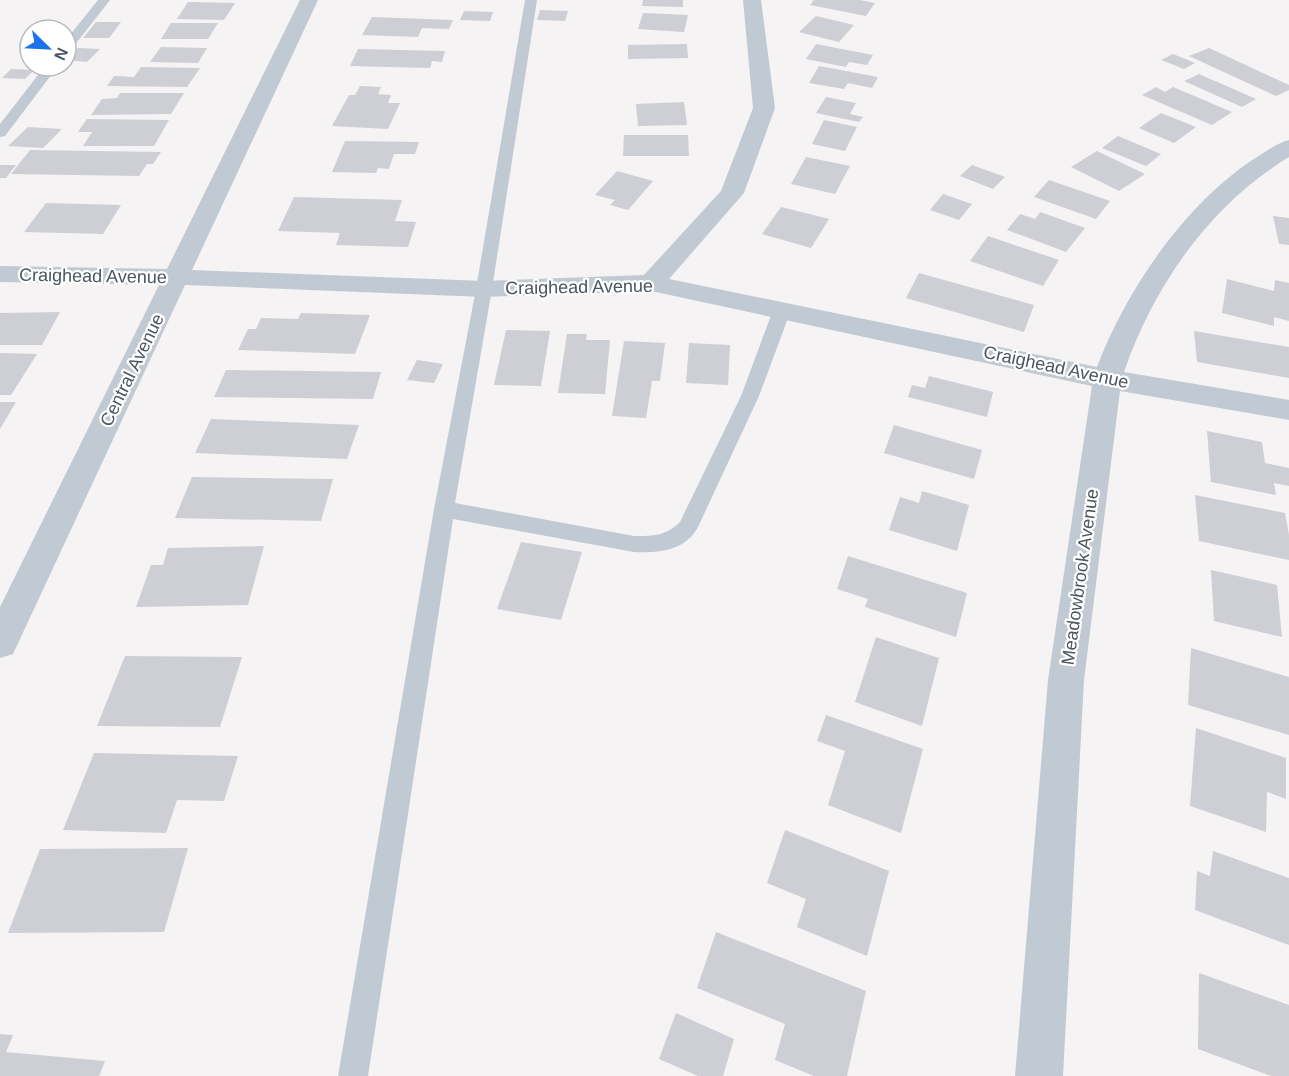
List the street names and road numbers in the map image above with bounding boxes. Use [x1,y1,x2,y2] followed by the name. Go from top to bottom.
[19,265,167,287] street label: Craighead Avenue
[505,276,653,298] street label: Craighead Avenue
[96,310,168,430] street label: Central Avenue
[982,342,1130,392] street label: Craighead Avenue
[1058,488,1102,666] street label: Meadowbrook Avenue

